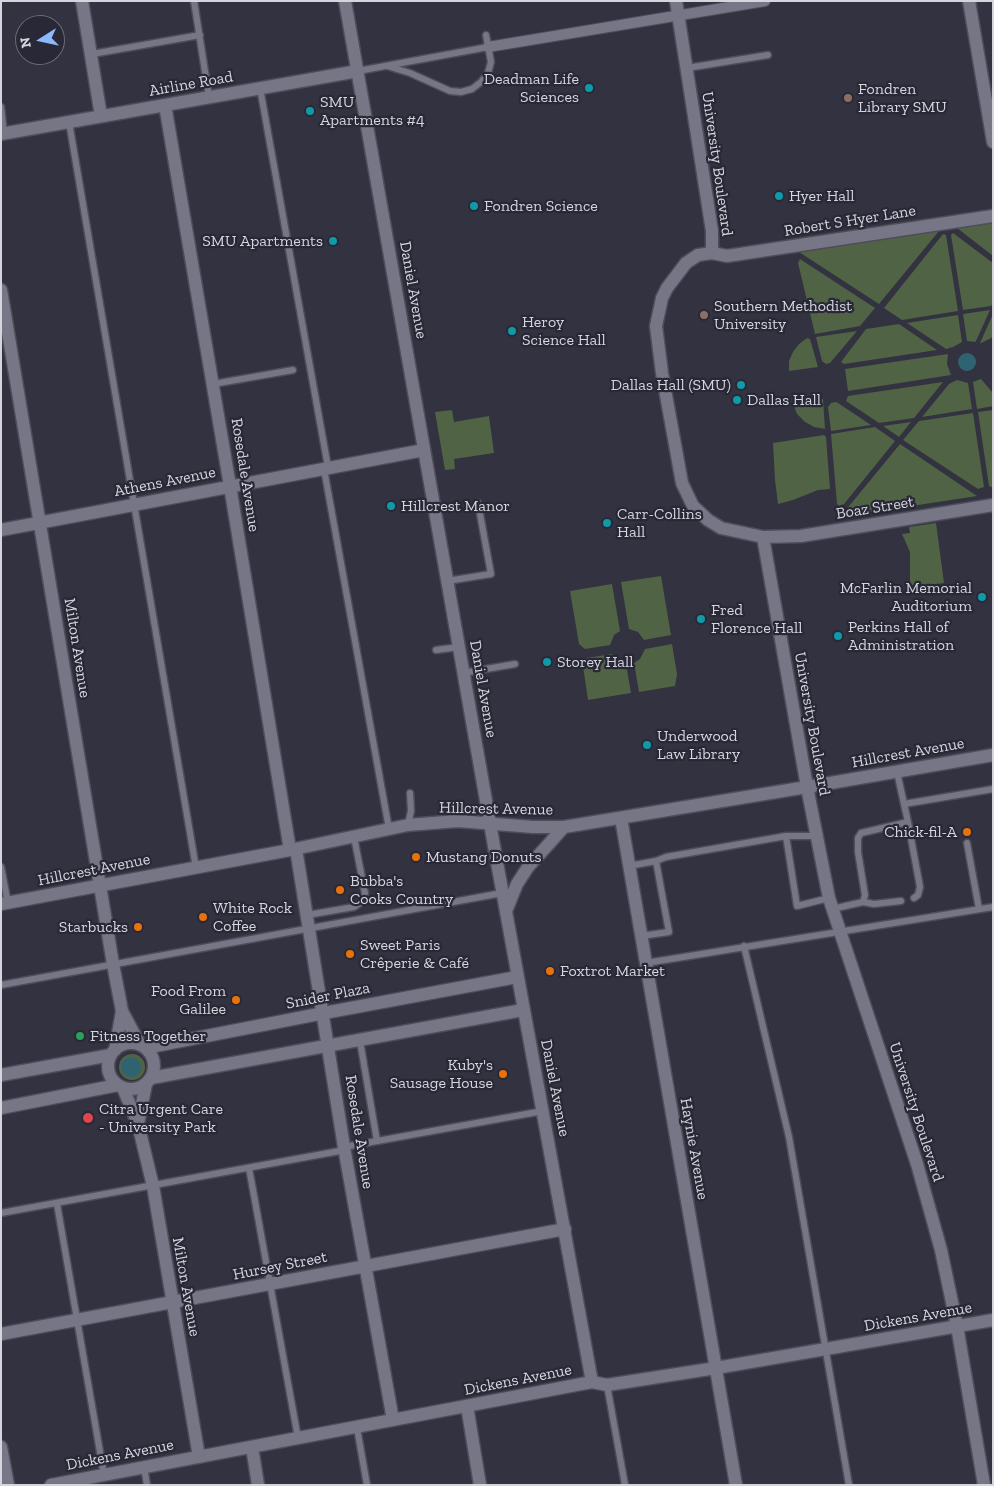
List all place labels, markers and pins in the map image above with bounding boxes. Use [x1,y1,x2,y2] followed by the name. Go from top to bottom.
[484,69,579,107] place label: Deadman Life Sciences
[858,79,947,117] place label: Fondren Library SMU
[583,82,595,94] marker: Deadman Life Sciences
[320,92,425,130] place label: SMU Apartments #4
[842,92,854,104] marker: Fondren Library SMU
[304,105,316,117] marker: SMU Apartments #4
[789,186,855,206] place label: Hyer Hall
[773,190,785,202] marker: Hyer Hall
[484,196,598,216] place label: Fondren Science
[468,200,480,212] marker: Fondren Science
[202,231,323,251] place label: SMU Apartments
[327,235,339,247] marker: SMU Apartments
[714,296,852,334] place label: Southern Methodist University
[698,309,710,321] marker: Southern Methodist University
[522,312,606,350] place label: Heroy Science Hall
[506,325,518,337] marker: Heroy Science Hall
[611,375,731,395] place label: Dallas Hall (SMU)
[735,379,747,391] marker: Dallas Hall (SMU)
[747,390,821,410] place label: Dallas Hall
[731,394,743,406] marker: Dallas Hall
[401,496,510,516] place label: Hillcrest Manor
[385,500,397,512] marker: Hillcrest Manor
[617,504,702,542] place label: Carr-Collins Hall
[601,517,613,529] marker: Carr-Collins Hall
[840,578,972,616] place label: McFarlin Memorial Auditorium
[976,591,988,603] marker: McFarlin Memorial Auditorium
[711,600,803,638] place label: Fred Florence Hall
[695,613,707,625] marker: Fred Florence Hall
[848,617,954,655] place label: Perkins Hall of Administration
[832,630,844,642] marker: Perkins Hall of Administration
[557,652,634,672] place label: Storey Hall
[541,656,553,668] marker: Storey Hall
[657,726,740,764] place label: Underwood Law Library
[641,739,653,751] marker: Underwood Law Library
[884,822,957,842] place label: Chick-fil-A
[961,826,973,838] marker: Chick-fil-A
[426,847,542,867] place label: Mustang Donuts
[410,851,422,863] marker: Mustang Donuts
[350,871,453,909] place label: Bubba's Cooks Country
[334,884,346,896] marker: Bubba's Cooks Country
[213,898,292,936] place label: White Rock Coffee
[197,911,209,923] marker: White Rock Coffee
[59,917,128,937] place label: Starbucks
[132,921,144,933] marker: Starbucks
[360,935,469,973] place label: Sweet Paris Crêperie & Café
[344,948,356,960] marker: Sweet Paris Crêperie & Café
[560,961,665,981] place label: Foxtrot Market
[544,965,556,977] marker: Foxtrot Market
[151,981,226,1019] place label: Food From Galilee
[230,994,242,1006] marker: Food From Galilee
[90,1026,206,1046] place label: Fitness Together
[74,1030,86,1042] marker: Fitness Together
[390,1055,493,1093] place label: Kuby's Sausage House
[497,1068,509,1080] marker: Kuby's Sausage House
[99,1099,223,1137] place label: Citra Urgent Care - University Park
[81,1111,95,1125] marker: Citra Urgent Care - University Park

